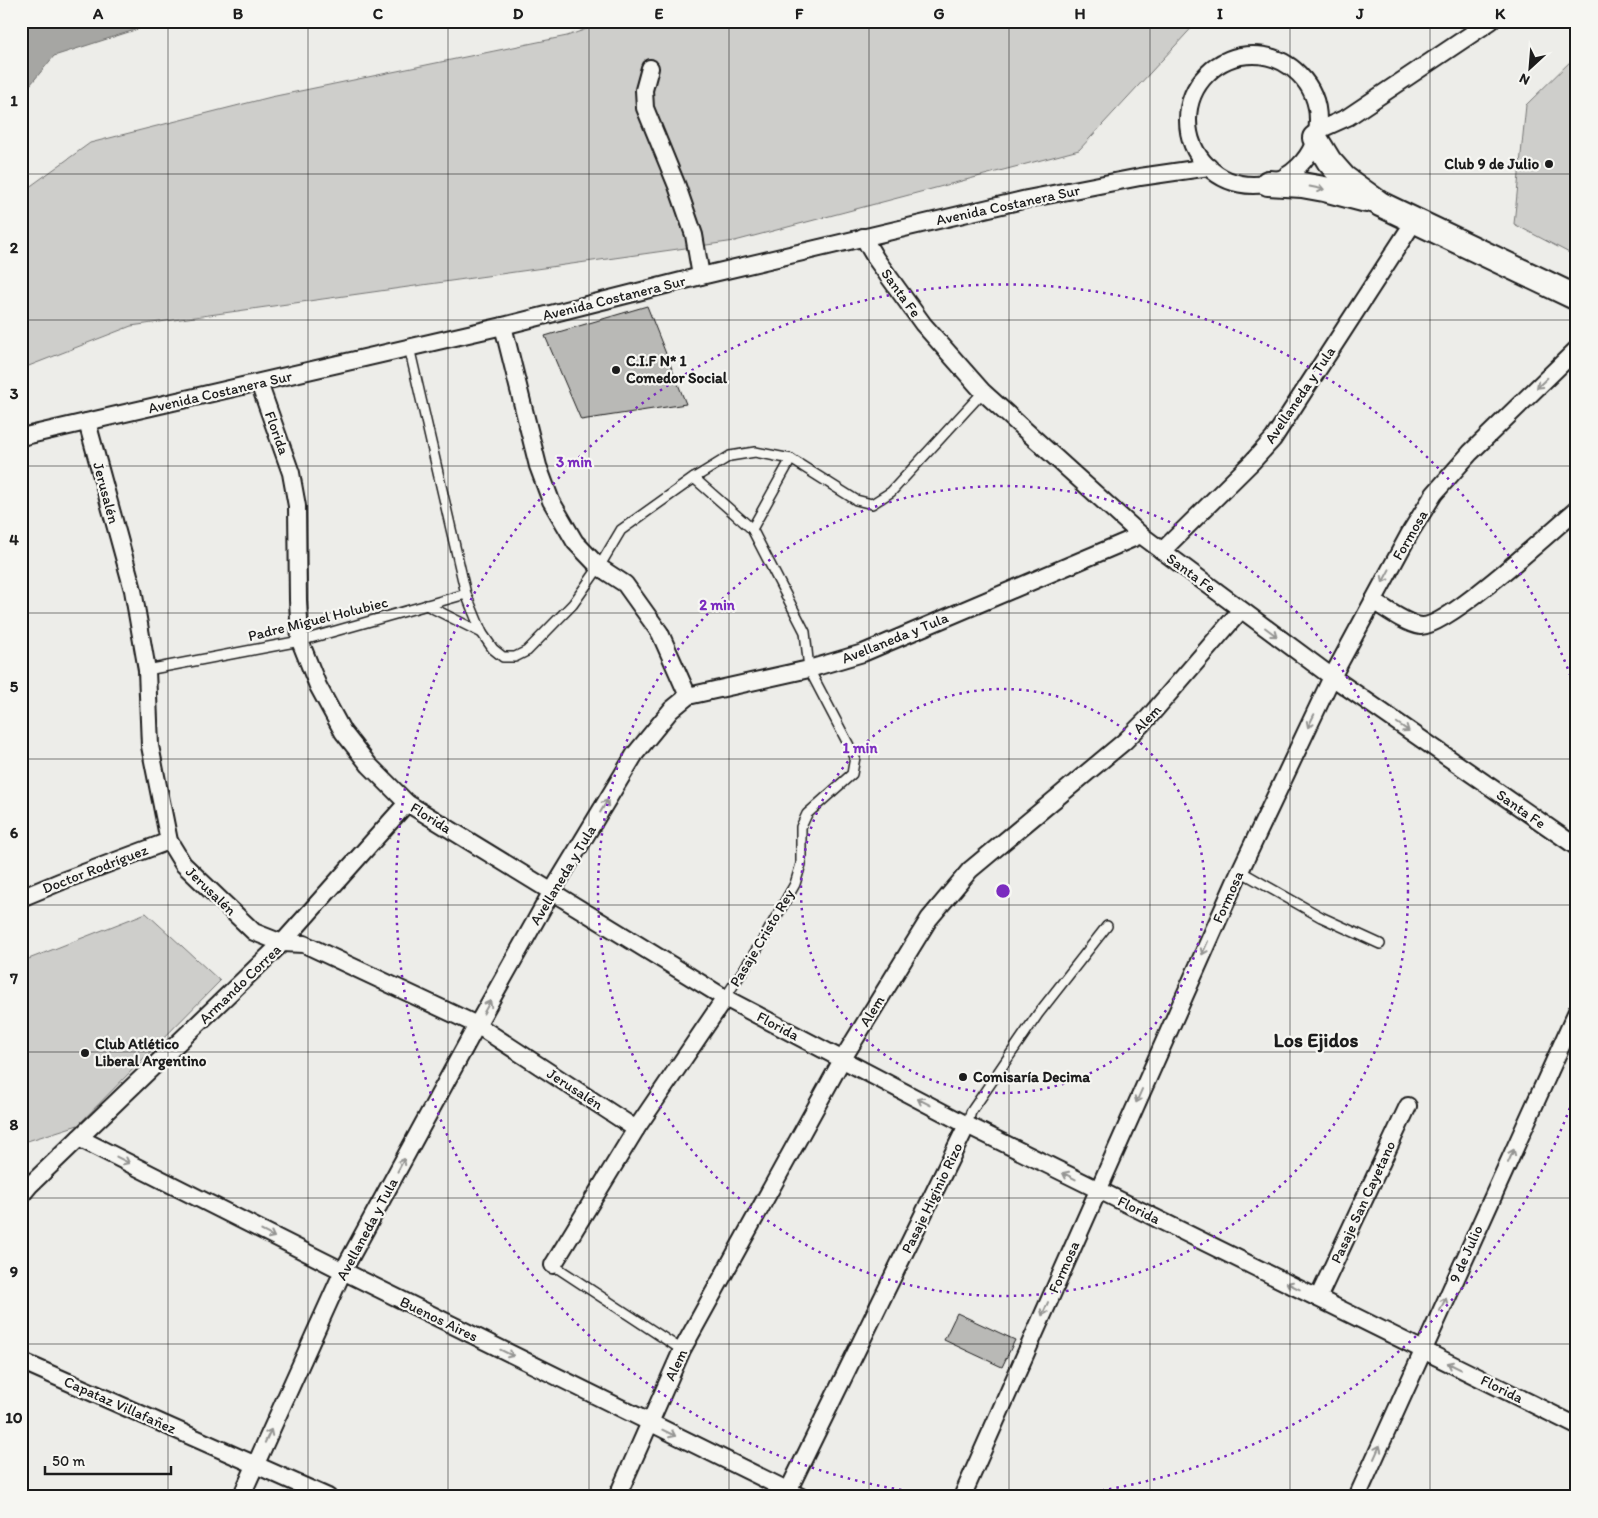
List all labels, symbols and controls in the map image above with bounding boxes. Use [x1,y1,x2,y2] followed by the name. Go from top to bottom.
[92,4,104,23] text: A
[233,4,244,23] text: B
[373,4,384,23] text: C
[513,4,524,23] text: D
[655,4,664,23] text: E
[795,4,804,23] text: F
[933,4,945,23] text: G
[1074,4,1086,23] text: H
[1217,4,1223,23] text: I
[1355,4,1364,23] text: J
[1495,4,1506,23] text: K
[1506,42,1556,92] north arrow
[1517,70,1532,89] text: N
[10,91,18,110] text: 1
[1444,155,1539,173] place label: Club 9 de Julio
[1543,158,1555,170] marker: Club 9 de Julio
[934,181,1082,229] street label: Avenida Costanera Sur
[1308,183,1324,193] one-way arrow
[10,238,19,257] text: 2
[877,265,925,321] street label: Santa Fe
[541,271,688,324] street label: Avenida Costanera Sur
[1261,343,1339,447] street label: Avellaneda y Tula
[626,352,728,387] place label: C.I.F N* 1 Comedor Social
[610,364,622,376] marker: C.I.F N* 1 Comedor Social
[146,367,294,417] street label: Avenida Costanera Sur
[1536,377,1548,389] one-way arrow
[10,384,19,403] text: 3
[261,409,293,457] street label: Florida
[556,453,593,471] text: 3 min
[89,460,123,526] street label: Jerusalén
[1388,506,1432,563] street label: Formosa
[9,530,19,549] text: 4
[1163,549,1219,597] street label: Santa Fe
[1381,568,1390,583] one-way arrow
[246,593,390,645] street label: Padre Miguel Holubiec
[699,596,736,614] text: 2 min
[839,608,951,668] street label: Avellaneda y Tula
[1264,627,1278,637] one-way arrow
[10,677,19,696] text: 5
[1129,701,1165,737] street label: Alem
[1306,713,1315,728] one-way arrow
[1396,722,1410,732] one-way arrow
[843,739,878,757] text: 1 min
[1493,786,1549,832] street label: Santa Fe
[407,798,455,838] street label: Florida
[599,799,609,813] one-way arrow
[526,822,600,928] street label: Avellaneda y Tula
[10,823,19,842] text: 6
[40,841,150,897] street label: Doctor Rodríguez
[182,863,240,920] street label: Jerusalén
[1209,868,1248,926] street label: Formosa
[994,882,1012,900] centre of rings
[726,886,798,990] street label: Pasaje Cristo Rey
[195,940,285,1028] street label: Armando Correa
[1200,940,1210,955] one-way arrow
[9,969,18,988] text: 7
[856,992,888,1030] street label: Alem
[482,999,492,1014] one-way arrow
[754,1007,802,1045] street label: Florida
[1274,1028,1358,1053] district label: Los Ejidos
[95,1035,207,1071] place label: Club Atlético Liberal Argentino
[79,1047,91,1059] marker: Club Atlético Liberal Argentino
[544,1064,607,1114] street label: Jerusalén
[973,1068,1090,1086] place label: Comisaría Decima
[957,1071,969,1083] marker: Comisaría Decima
[1134,1088,1144,1103] one-way arrow
[916,1097,931,1107] one-way arrow
[10,1115,19,1134] text: 8
[1327,1138,1399,1266] street label: Pasaje San Cayetano
[897,1140,967,1256] street label: Pasaje Higinio Rizo
[1506,1149,1516,1164] one-way arrow
[115,1156,130,1165] one-way arrow
[397,1158,406,1173] one-way arrow
[1062,1171,1077,1180] one-way arrow
[332,1175,402,1283] street label: Avellaneda y Tula
[1115,1192,1163,1228] street label: Florida
[1445,1222,1487,1286] street label: 9 de Julio
[260,1229,275,1239] one-way arrow
[1045,1238,1084,1296] street label: Formosa
[10,1262,18,1281] text: 9
[1286,1281,1301,1290] one-way arrow
[397,1292,481,1346] street label: Buenos Aires
[1439,1297,1449,1312] one-way arrow
[1040,1301,1050,1316] one-way arrow
[661,1346,691,1384] street label: Alem
[499,1349,514,1358] one-way arrow
[1447,1361,1462,1371] one-way arrow
[1478,1371,1526,1407] street label: Florida
[61,1372,179,1438] street label: Capataz Villafañez
[5,1408,23,1427] text: 10
[661,1428,676,1438] one-way arrow
[264,1429,273,1444] one-way arrow
[45,1443,171,1475] scale bar
[1372,1445,1382,1460] one-way arrow
[52,1452,85,1470] text: 50 m

